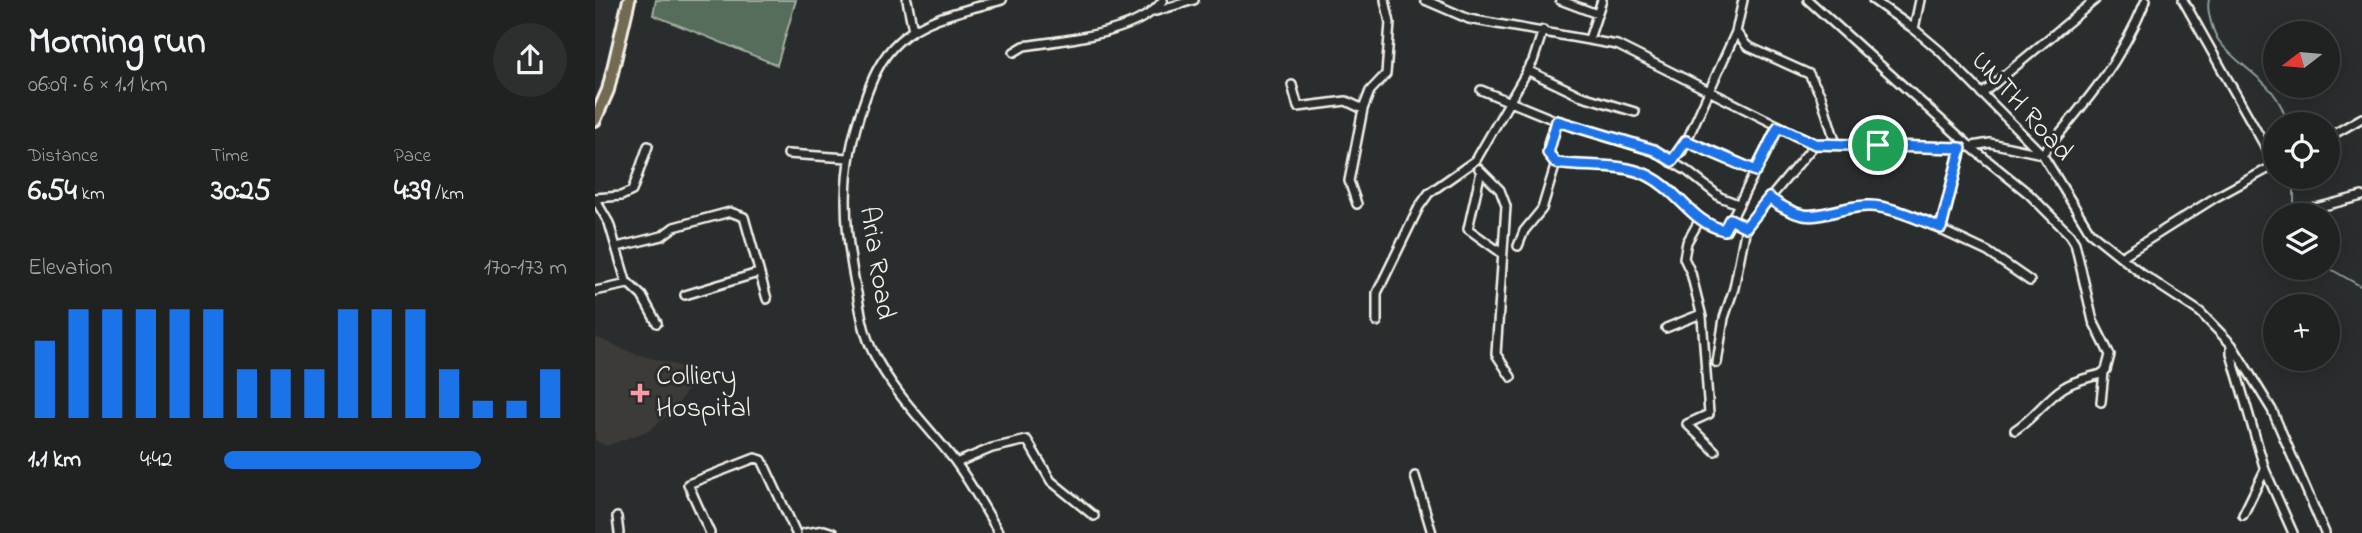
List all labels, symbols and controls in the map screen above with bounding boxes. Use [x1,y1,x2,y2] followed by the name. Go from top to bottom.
[28,15,206,71] text: Morning run
[2263,21,2340,98] north arrow
[2263,21,2340,371] map controls
[493,23,567,97] button: share
[1960,42,2082,172] street label: UNTH Road
[28,69,168,102] text: 06:09 · 6 × 1.1 km
[2263,112,2340,189] button: locate
[1848,115,1908,175] pin
[1859,126,1897,164] icon: arrive
[28,143,98,170] text: Distance
[211,143,249,170] text: Time
[394,143,431,170] text: Pace
[28,170,77,214] text: 6.54
[211,170,271,214] text: 30:25
[394,170,430,214] text: 4:39
[77,181,105,208] text: km
[430,181,464,208] text: /km
[847,203,905,323] street label: Aria Road
[2263,203,2340,280] button: layers
[28,252,113,285] text: Elevation
[484,252,567,285] text: 170–173 m
[2263,294,2340,371] button: +
[656,357,751,430] place label: Colliery Hospital
[630,383,650,403] marker: Colliery Hospital
[28,444,81,477] text: 1.1 km
[140,444,172,477] text: 4:42

